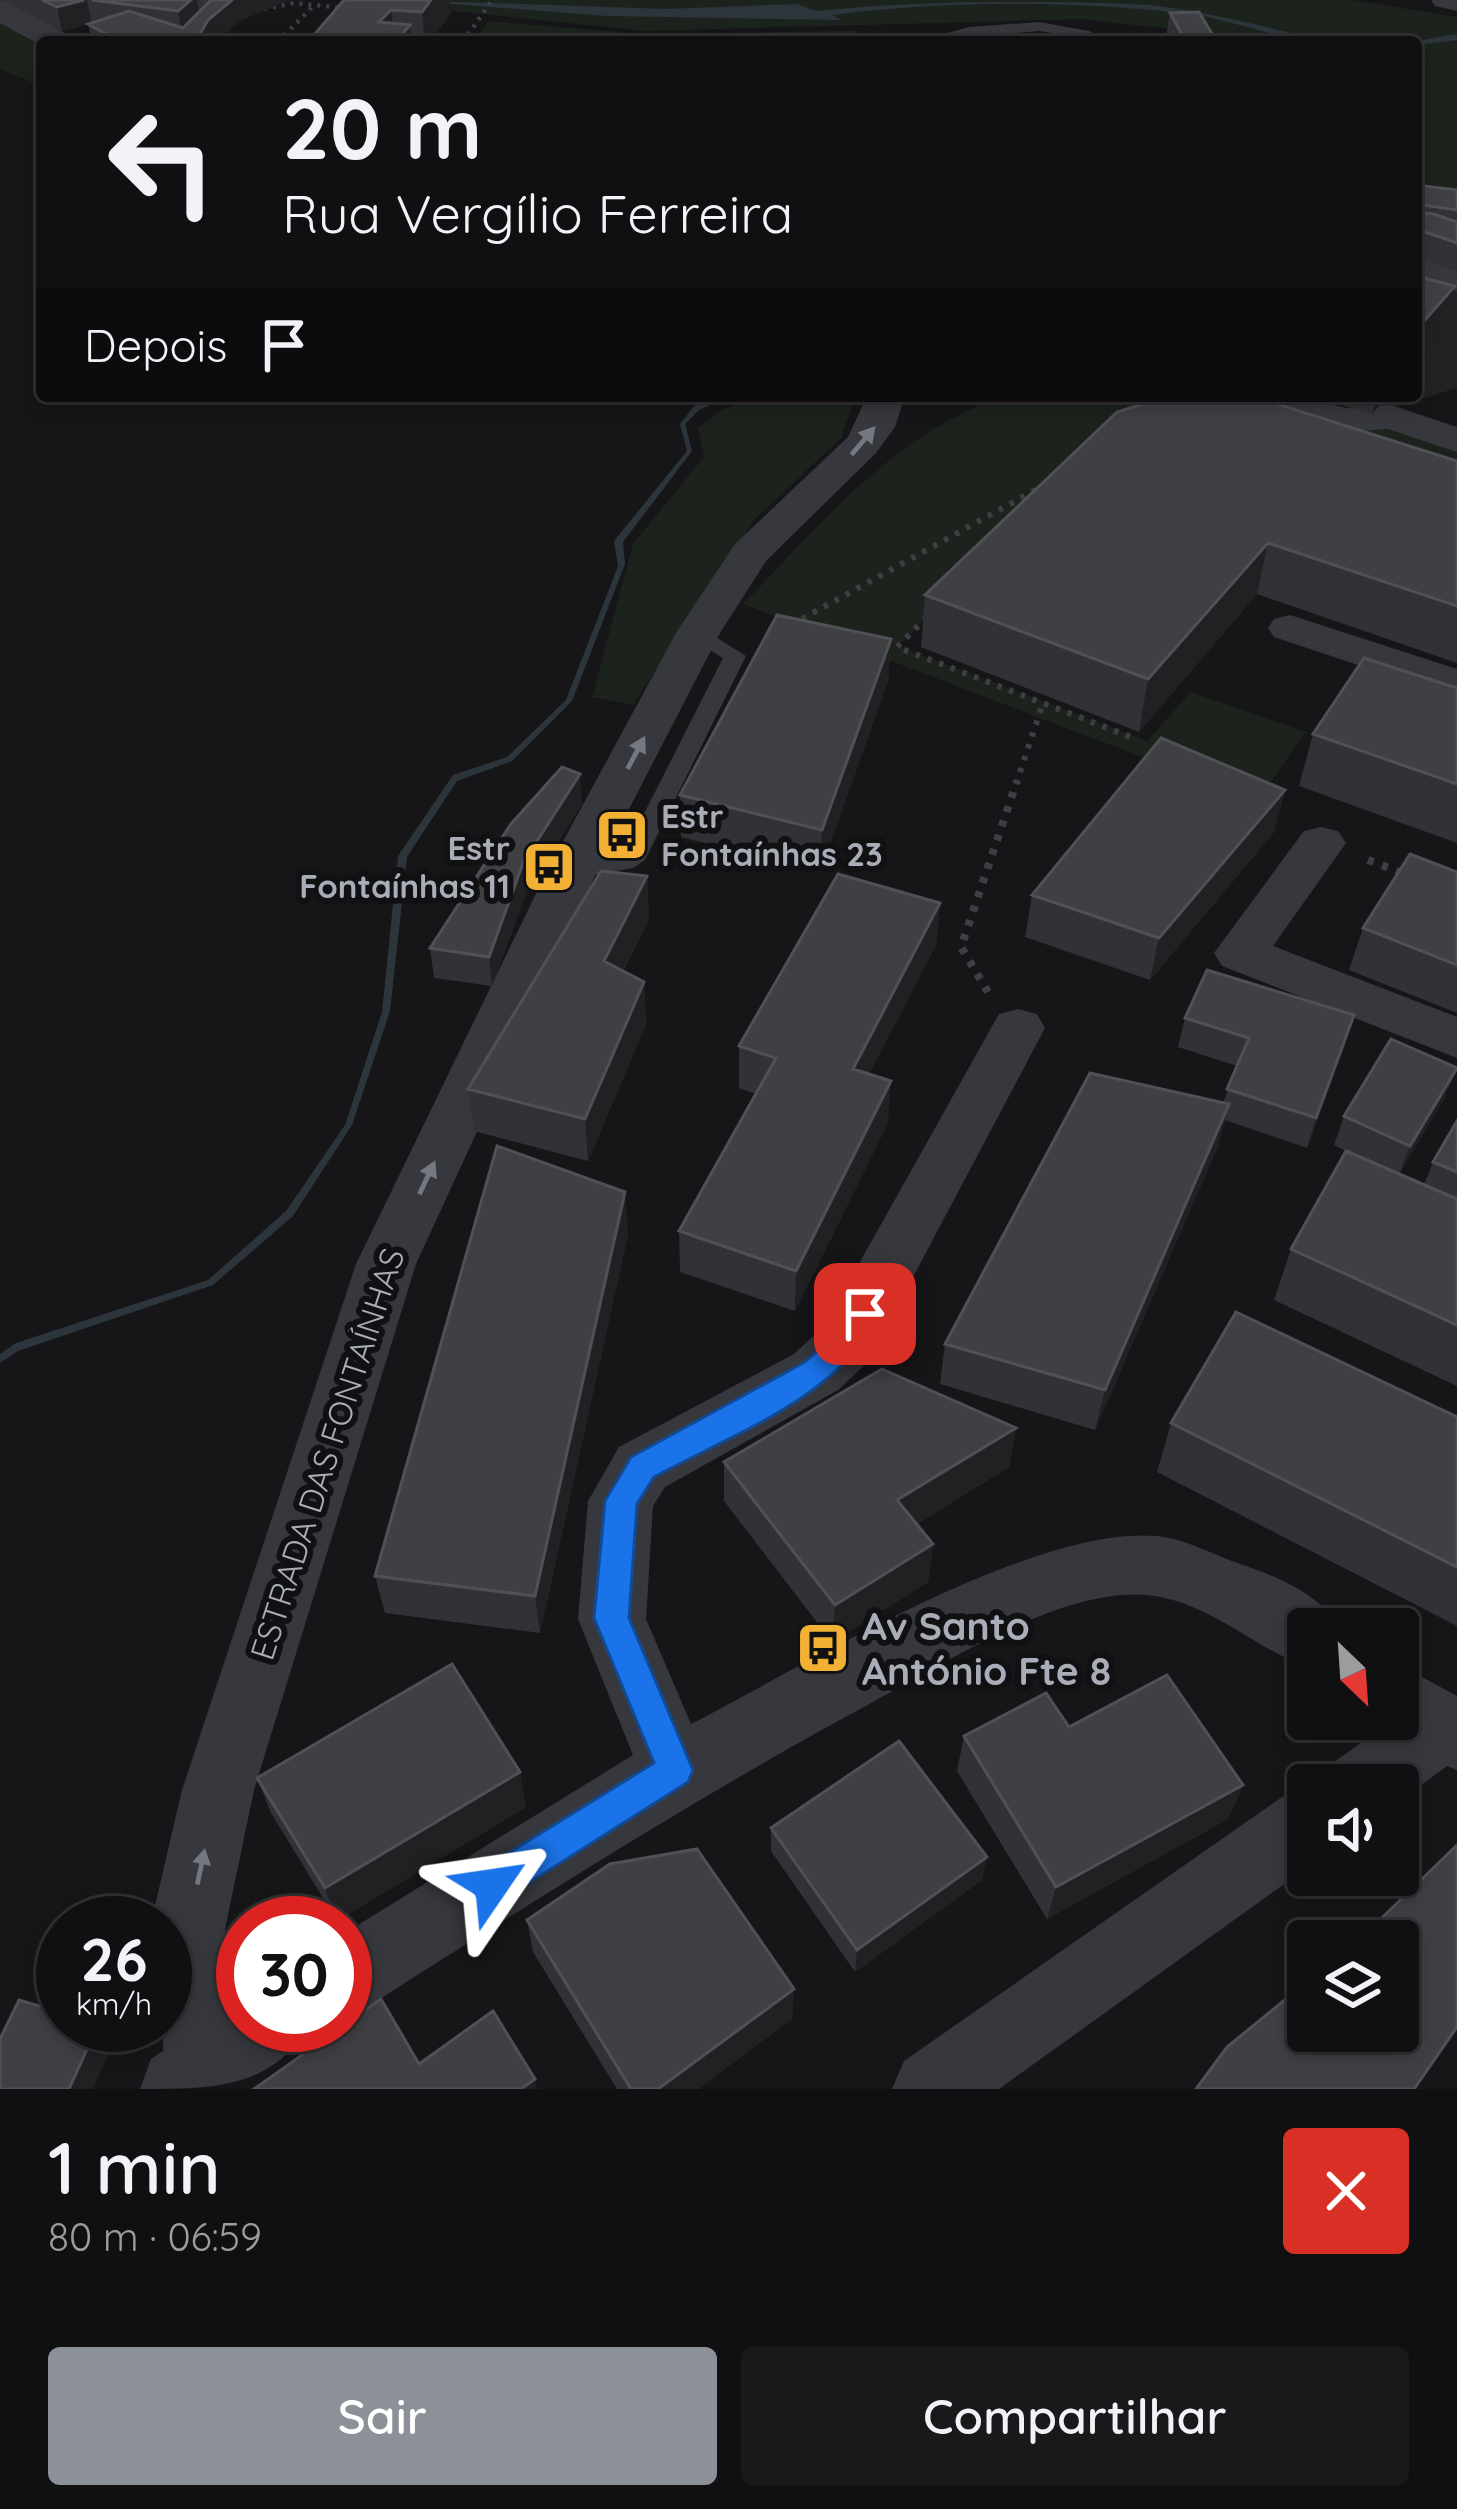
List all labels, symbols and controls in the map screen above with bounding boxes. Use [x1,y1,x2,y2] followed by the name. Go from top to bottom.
[282,75,482,180] text: 20 m
[84,84,240,240] icon: left
[282,179,793,247] text: Rua Vergílio Ferreira
[251,312,317,378] icon: arrive
[84,317,227,373] text: Depois
[850,426,876,456] one-way arrow
[625,735,646,770] one-way arrow
[661,795,883,874] place label: Estr Fontaínhas 23
[594,807,650,863] bus stop icon: Estr Fontaínhas 23
[299,827,510,906] place label: Estr Fontaínhas 11
[521,839,577,895] bus stop icon: Estr Fontaínhas 11
[416,1161,436,1195] one-way arrow
[241,1243,413,1665] street label: ESTRADA DAS FONTAÍNHAS
[814,1263,916,1365] pin
[832,1281,898,1347] icon: arrive
[862,1601,1111,1695] place label: Av Santo António Fte 8
[1287,1608,1419,1740] north arrow
[1287,1608,1419,2052] map controls
[795,1620,851,1676] bus stop icon: Av Santo António Fte 8
[1287,1764,1419,1896] button: sound
[429,1822,555,1948] position arrow
[193,1847,212,1885] one-way arrow
[216,1896,372,2052] speed limit sign: 30
[1287,1920,1419,2052] button: layers
[80,1921,148,1996] text: 26
[76,1985,152,2023] text: km/h
[48,2122,221,2212] text: 1 min
[1283,2128,1409,2254] button: close
[48,2212,262,2261] text: 80 m · 06:59
[48,2347,717,2485] button: Sair
[741,2347,1409,2485] button: Compartilhar

